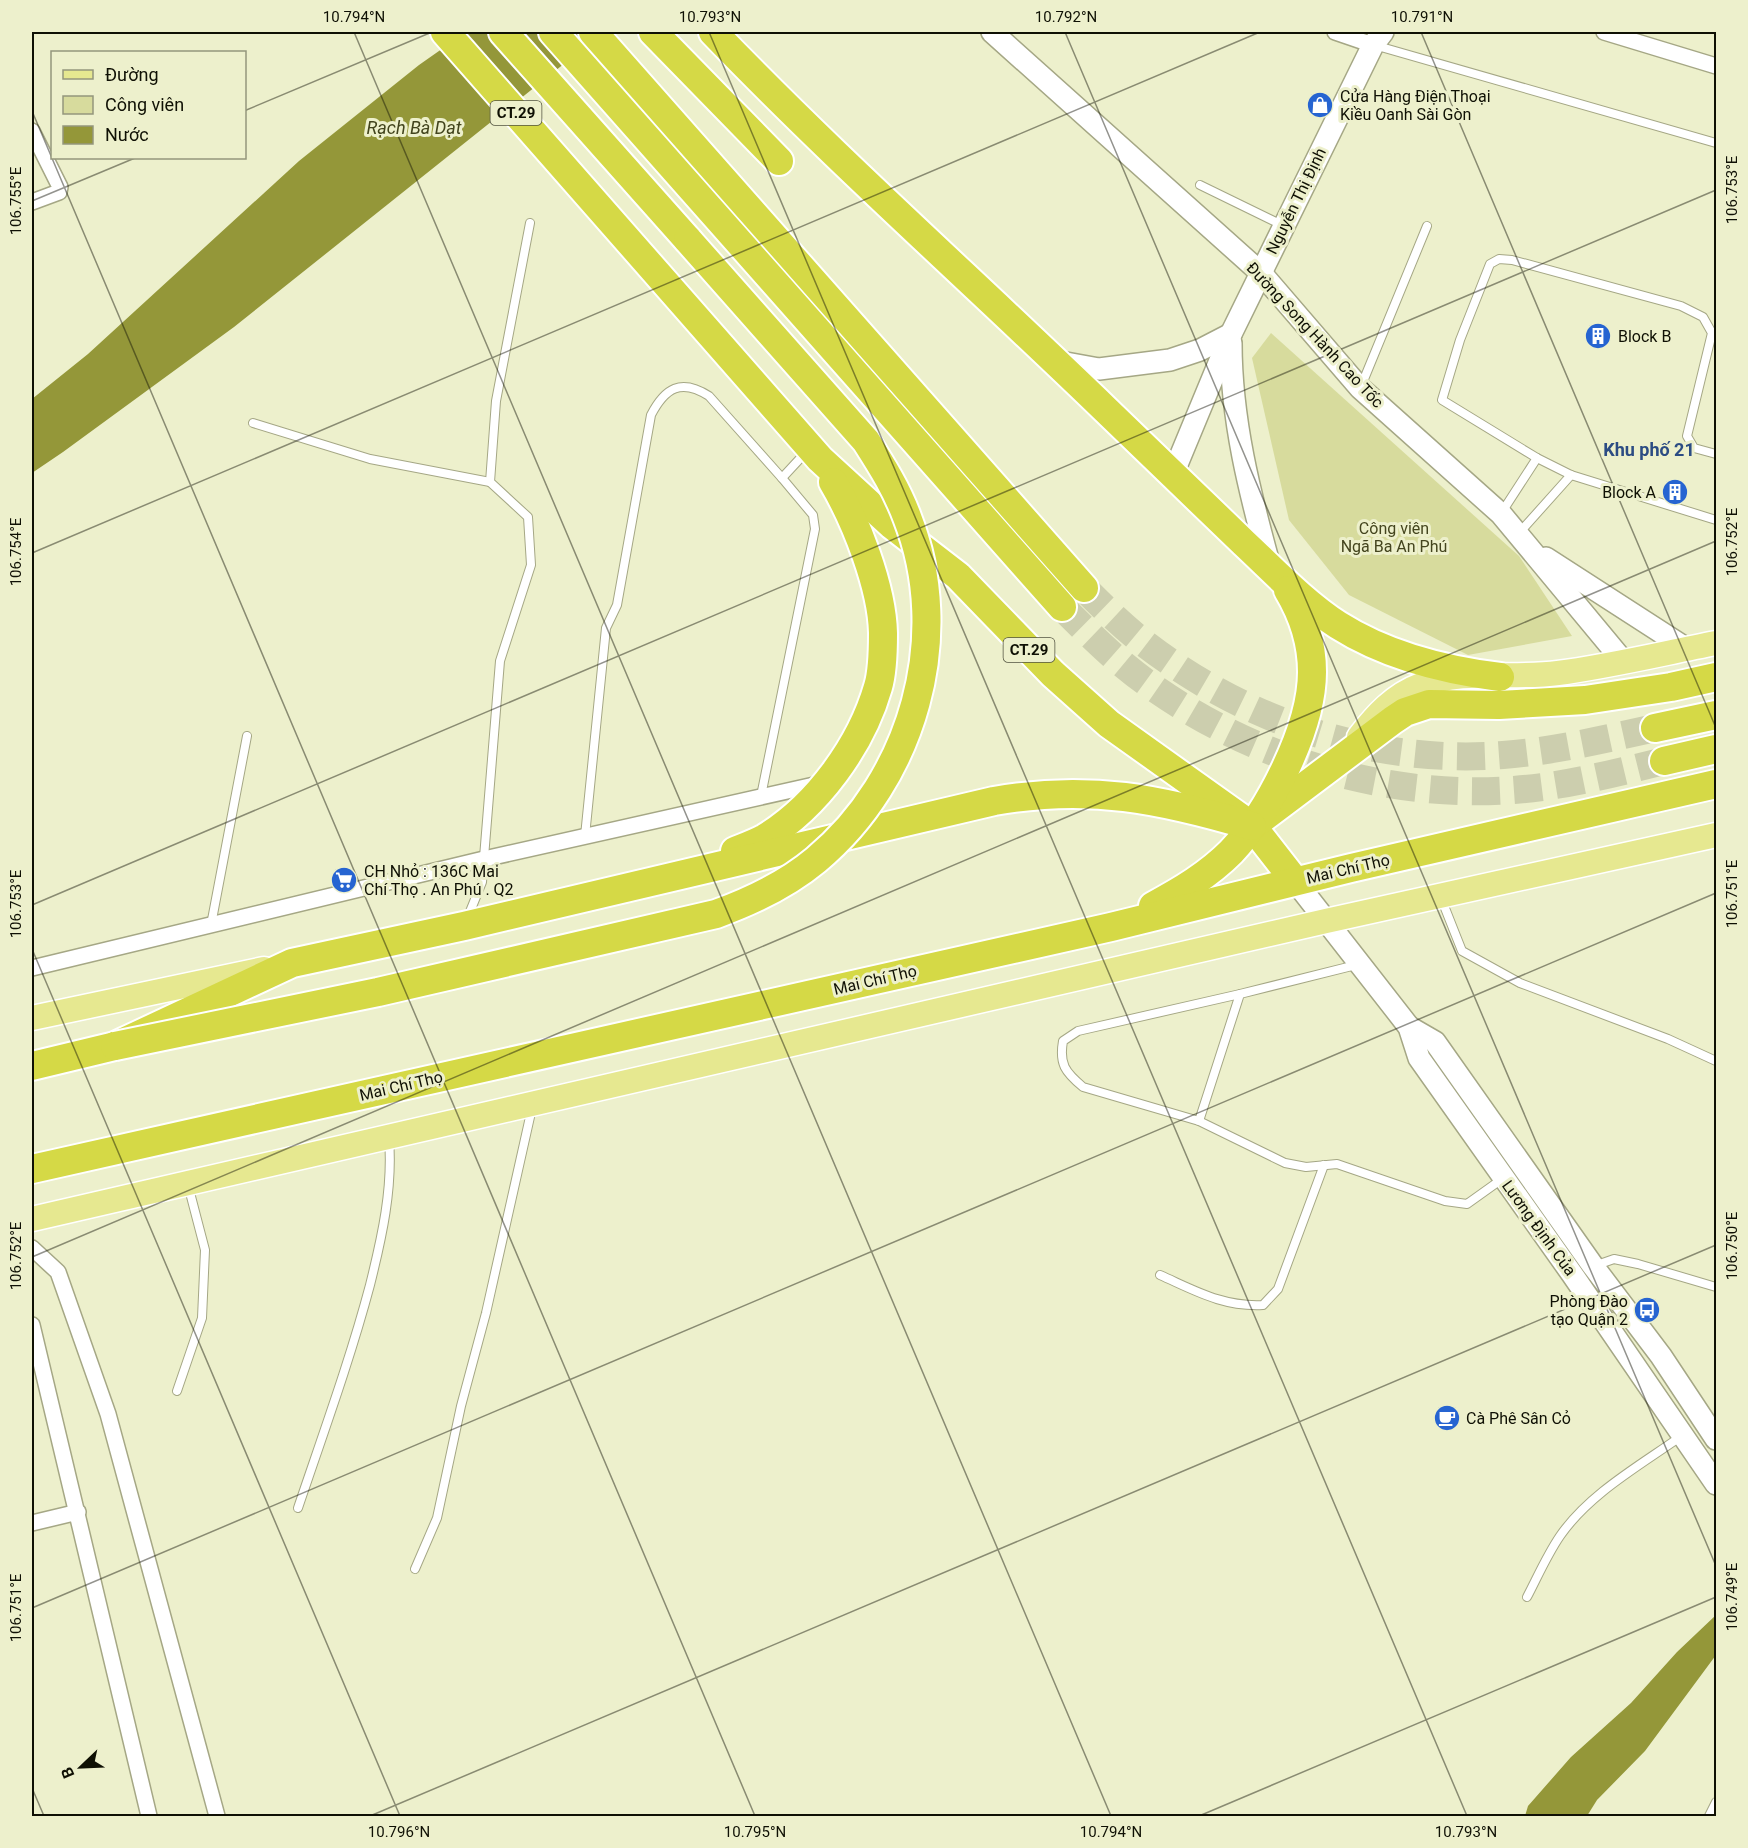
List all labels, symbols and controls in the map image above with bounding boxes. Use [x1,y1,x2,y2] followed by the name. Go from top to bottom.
[323,8,385,26] text: 10.794°N
[679,8,741,26] text: 10.793°N
[1035,8,1097,26] text: 10.792°N
[1391,8,1453,26] text: 10.791°N
[51,51,246,159] legend
[105,64,159,85] text: Đường
[1340,87,1491,124] place label: Cửa Hàng Điện Thoại Kiều Oanh Sài Gòn
[1305,90,1335,120] shop icon: Cửa Hàng Điện Thoại Kiều Oanh Sài Gòn
[105,94,184,115] text: Công viên
[490,101,542,125] road number: CT.29
[367,117,462,138] water label: Rạch Bà Dạt
[105,124,149,145] text: Nước
[1262,145,1330,257] street label: Nguyễn Thị Định
[1723,155,1741,224] text: 106.753°E
[7,166,25,235] text: 106.755°E
[1243,258,1387,412] street label: Đường Song Hành Cao Tốc
[1583,321,1613,351] building icon: Block B
[1618,327,1671,346] place label: Block B
[1603,439,1695,460] district label: Khu phố 21
[1660,477,1690,507] building icon: Block A
[1602,483,1657,502] place label: Block A
[1723,507,1741,576] text: 106.752°E
[7,517,25,586] text: 106.754°E
[1341,519,1447,556] park label: Công viên Ngã Ba An Phú
[1004,638,1054,662] road number: CT.29
[1305,850,1391,888] street label: Mai Chí Thọ
[1723,859,1741,928] text: 106.751°E
[364,862,514,899] place label: CH Nhỏ : 136C Mai Chí Thọ . An Phú . Q2
[329,865,359,895] supermarket icon: CH Nhỏ : 136C Mai Chí Thọ . An Phú . Q2
[7,869,25,938] text: 106.753°E
[832,961,918,999] street label: Mai Chí Thọ
[358,1067,444,1105] street label: Mai Chí Thọ
[1498,1177,1580,1279] street label: Lương Định Của
[1723,1211,1741,1280] text: 106.750°E
[7,1221,25,1290] text: 106.752°E
[1550,1292,1628,1329] place label: Phòng Đào tạo Quận 2
[1632,1295,1662,1325] bus stop icon: Phòng Đào tạo Quận 2
[1432,1403,1462,1433] cafe icon: Cà Phê Sân Cỏ
[1466,1409,1571,1428] place label: Cà Phê Sân Cỏ
[1723,1562,1741,1631] text: 106.749°E
[7,1573,25,1642] text: 106.751°E
[51,1737,111,1797] north arrow
[57,1764,78,1781] text: B
[368,1823,430,1841] text: 10.796°N
[724,1823,786,1841] text: 10.795°N
[1080,1823,1142,1841] text: 10.794°N
[1435,1823,1497,1841] text: 10.793°N

